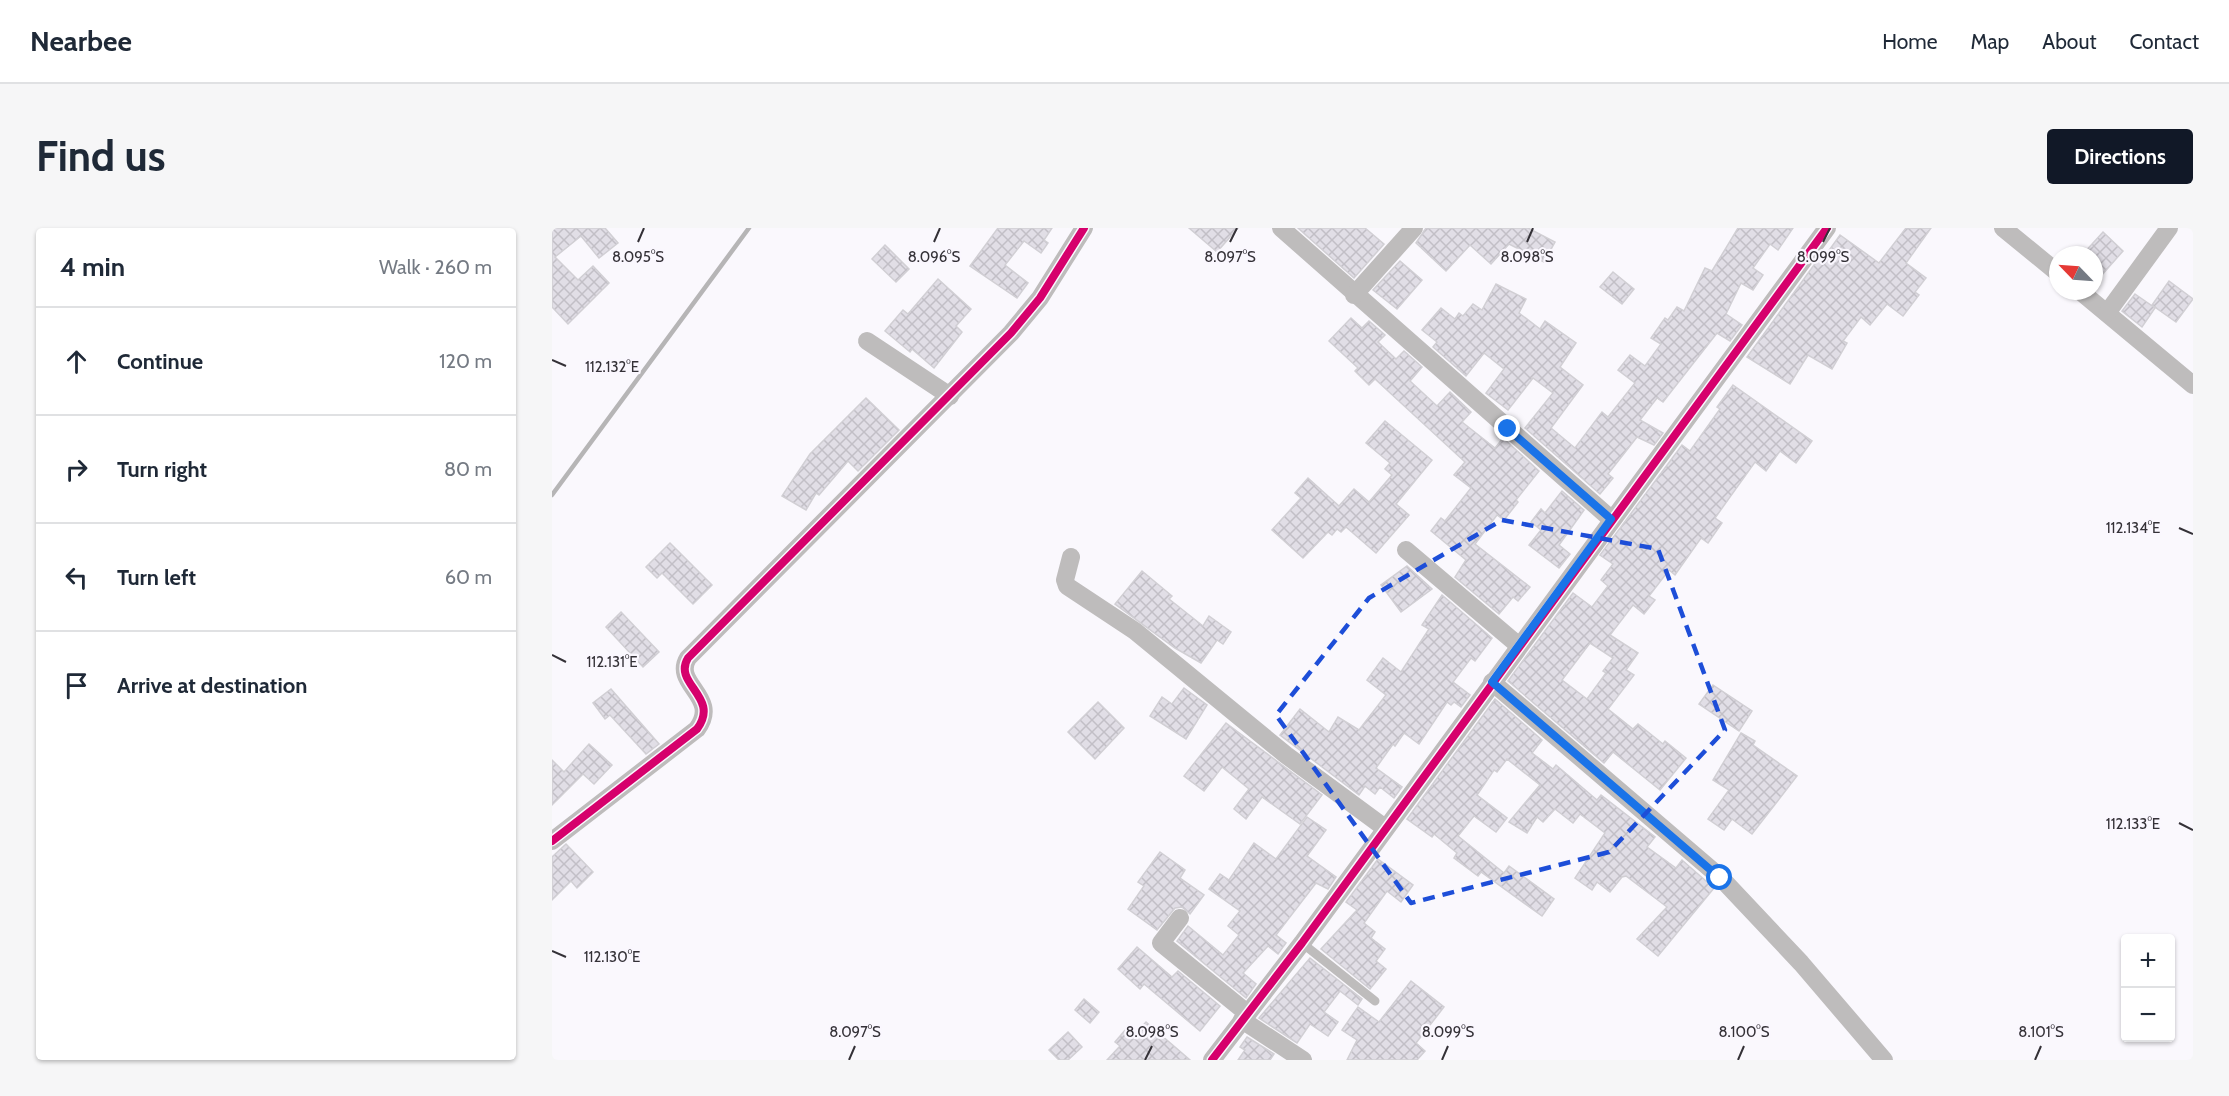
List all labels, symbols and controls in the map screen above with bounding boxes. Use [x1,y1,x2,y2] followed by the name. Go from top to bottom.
[30,24,132,58] text: Nearbee
[1882,29,1938,54] text: Home
[1971,29,2009,54] text: Map
[2042,29,2096,54] text: About
[2129,29,2199,54] text: Contact
[2047,129,2193,184] button: Directions
[36,130,165,182] text: Find us
[2049,246,2103,300] north arrow
[612,248,664,266] text: 8.095°S
[908,248,960,266] text: 8.096°S
[1204,248,1256,266] text: 8.097°S
[1500,248,1554,266] text: 8.098°S
[1797,248,1850,266] text: 8.099°S
[60,251,125,283] text: 4 min
[379,255,492,279] text: Walk · 260 m
[60,345,93,378] icon: ahead
[117,348,203,375] text: Continue
[439,349,492,373] text: 120 m
[585,358,639,376] text: 112.132°E
[1494,415,1520,441] route end
[60,453,93,486] icon: right
[117,456,207,483] text: Turn right
[444,457,492,481] text: 80 m
[2106,519,2160,537] text: 112.134°E
[60,561,93,594] icon: left
[117,564,196,591] text: Turn left
[445,565,492,589] text: 60 m
[586,653,638,671] text: 112.131°E
[60,669,93,702] icon: arrive
[117,672,307,699] text: Arrive at destination
[2106,815,2160,833] text: 112.133°E
[1706,864,1732,890] route start
[2121,934,2175,1042] map controls
[2121,934,2175,988] button: +
[584,948,640,966] text: 112.130°E
[2121,988,2175,1042] button: −
[829,1023,881,1041] text: 8.097°S
[1125,1023,1179,1041] text: 8.098°S
[1422,1023,1475,1041] text: 8.099°S
[1719,1023,1770,1041] text: 8.100°S
[2018,1023,2064,1041] text: 8.101°S

